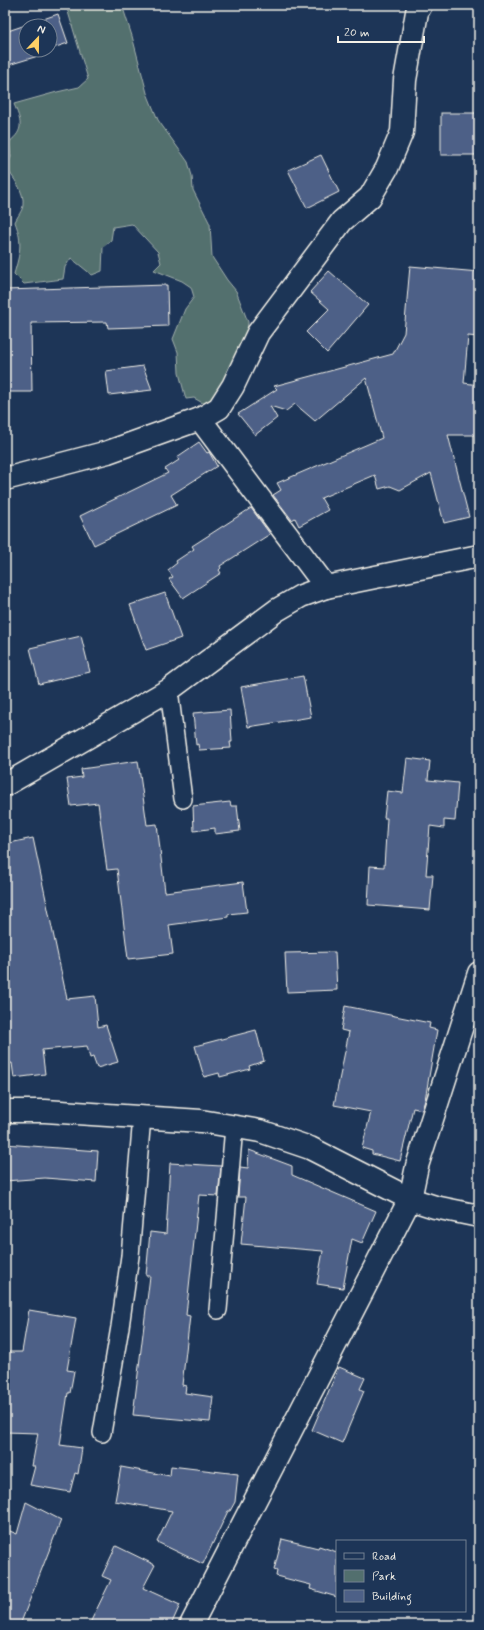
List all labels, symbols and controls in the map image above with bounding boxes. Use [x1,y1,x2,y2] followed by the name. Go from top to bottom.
[18,18,58,58] north arrow
[338,18,424,44] scale bar
[35,22,47,38] text: N
[344,25,370,41] text: 20 m
[336,1540,466,1612] legend
[372,1549,396,1565] text: Road
[372,1569,396,1585] text: Park
[372,1589,412,1606] text: Building

